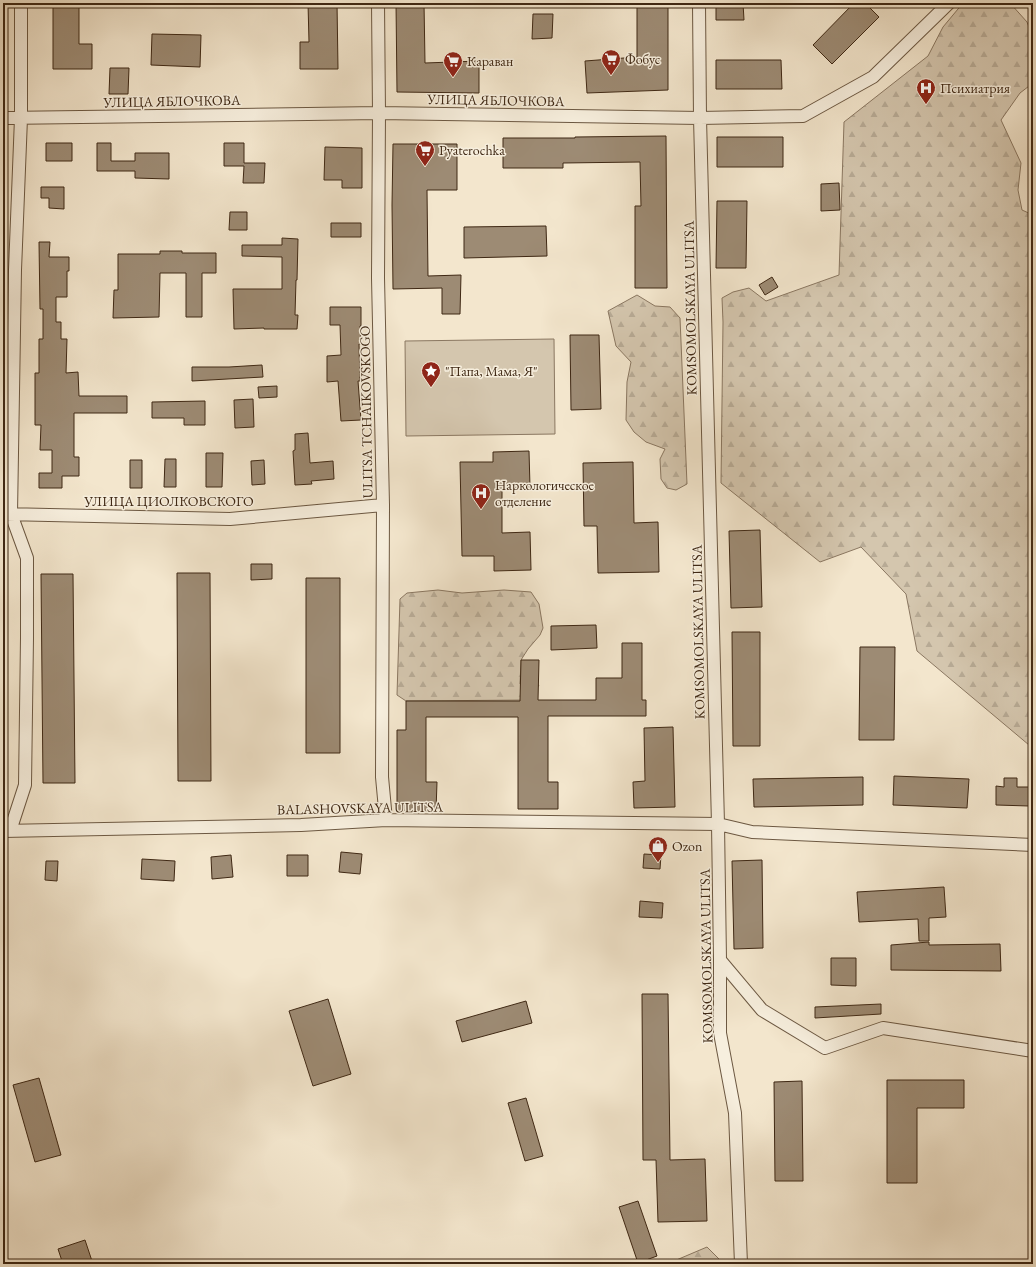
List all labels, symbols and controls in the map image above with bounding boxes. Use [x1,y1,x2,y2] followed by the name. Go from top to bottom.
[600,48,622,76] supermarket icon: Фобус
[442,50,464,78] supermarket icon: Караван
[625,50,661,68] place label: Фобус
[467,52,513,70] place label: Караван
[915,77,937,105] hospital icon: Психиатрия
[940,79,1010,97] place label: Психиатрия
[426,90,565,110] street label: УЛИЦА ЯБЛОЧКОВА
[102,91,241,111] street label: УЛИЦА ЯБЛОЧКОВА
[414,139,436,167] supermarket icon: Pyaterochka
[439,141,505,159] place label: Pyaterochka
[679,220,701,396] street label: KOMSOMOLSKAYA ULITSA
[355,325,377,499] street label: ULITSA TCHAIKOVSKOGO
[420,360,442,388] place icon: "Папа, Мама, Я"
[445,362,538,380] place label: "Папа, Мама, Я"
[495,476,595,510] place label: Наркологическое отделение
[470,482,492,510] hospital icon: Наркологическое отделение
[83,492,254,510] street label: УЛИЦА ЦИОЛКОВСКОГО
[687,544,709,720] street label: KOMSOMOLSKAYA ULITSA
[277,798,444,818] street label: BALASHOVSKAYA ULITSA
[647,835,669,863] shop icon: Ozon
[672,837,703,855] place label: Ozon
[695,868,717,1044] street label: KOMSOMOLSKAYA ULITSA

